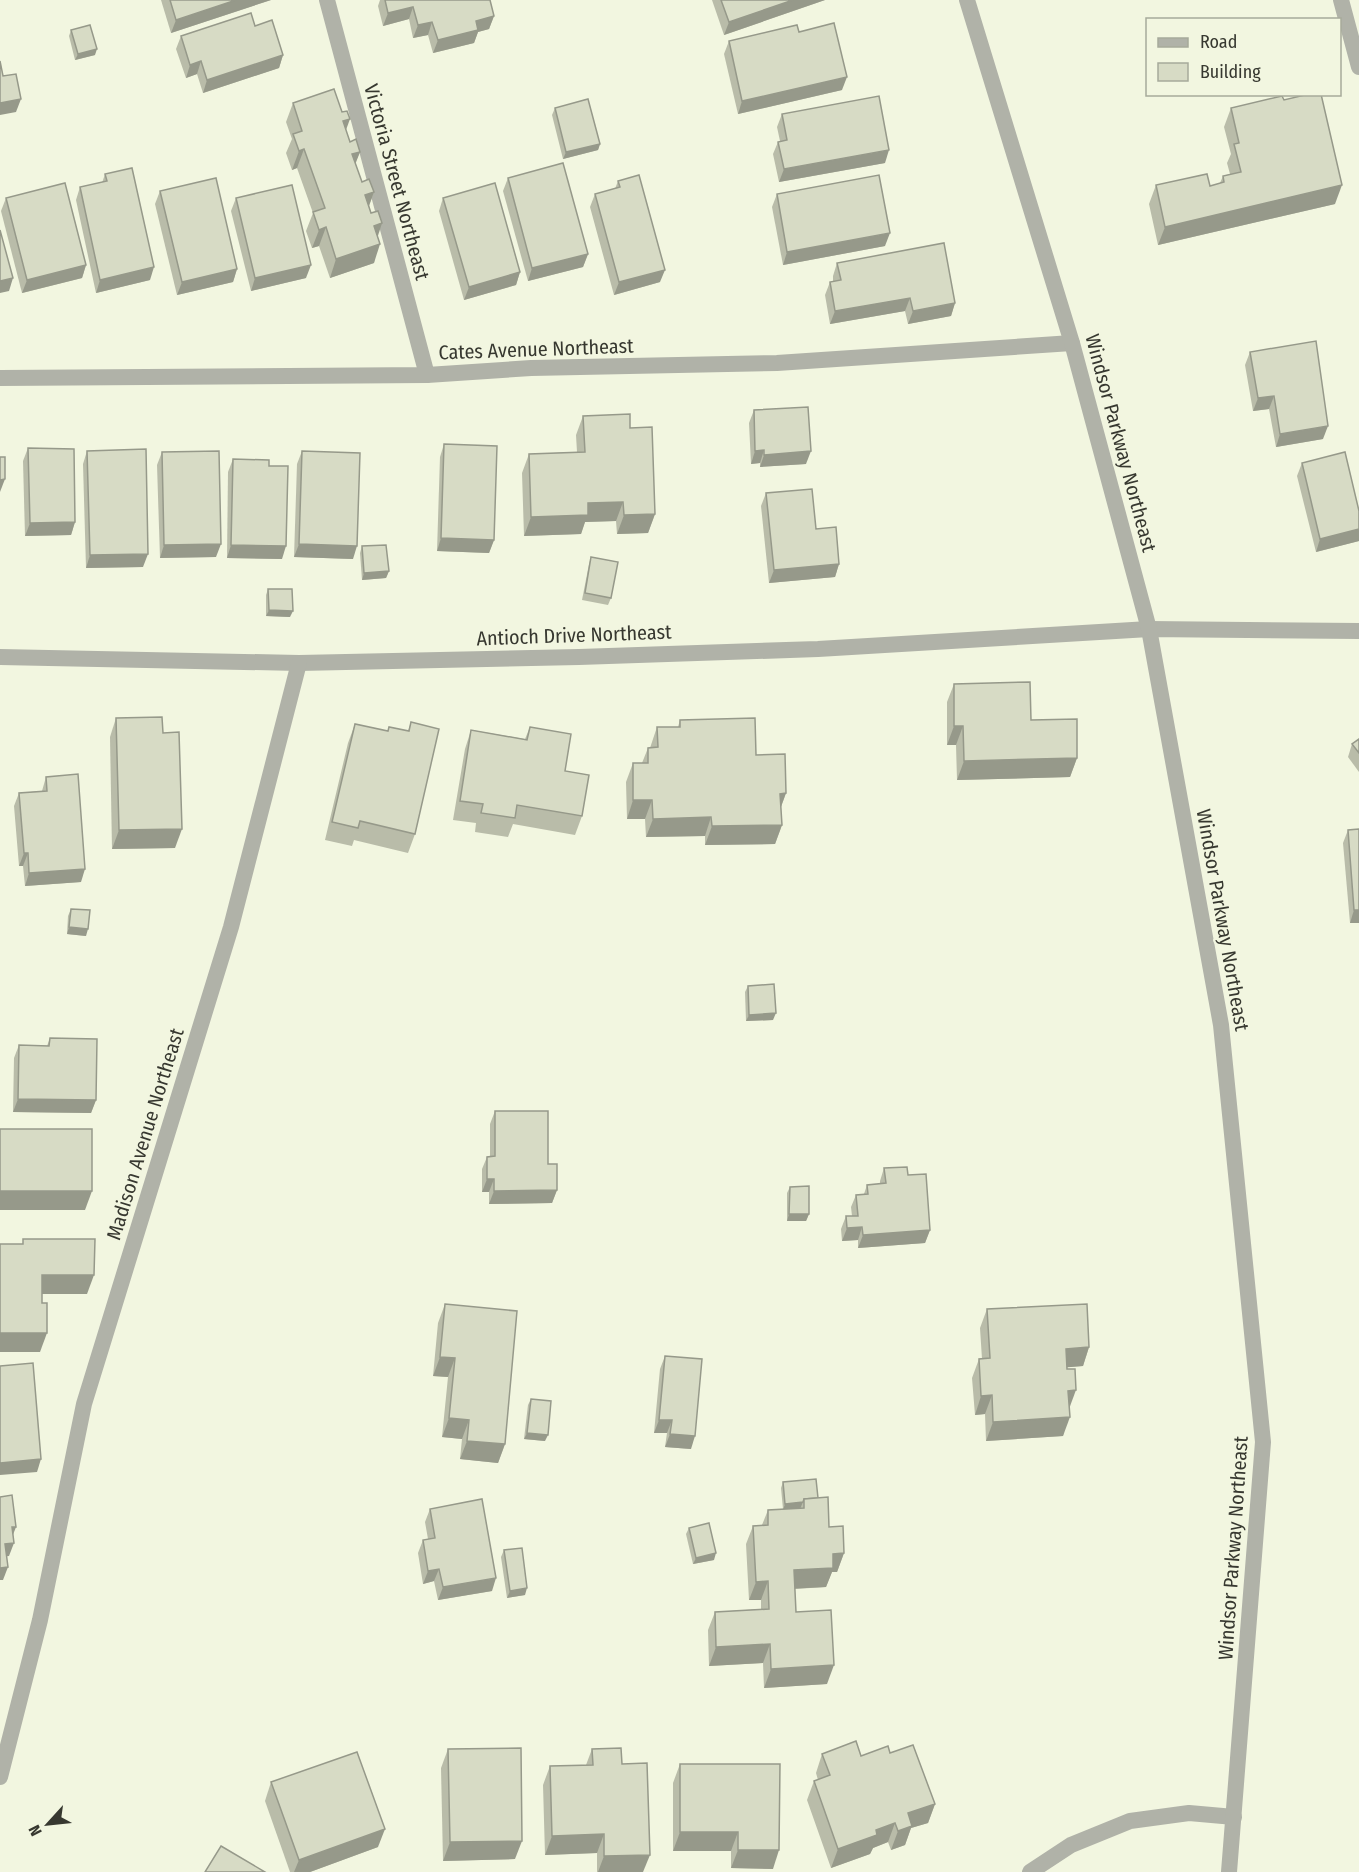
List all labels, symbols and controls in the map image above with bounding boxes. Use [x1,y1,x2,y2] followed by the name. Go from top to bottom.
[1146,18,1341,96] legend
[1200,31,1237,53] text: Road
[1200,61,1261,83] text: Building
[359,81,435,283] street label: Victoria Street Northeast
[1080,331,1162,555] street label: Windsor Parkway Northeast
[438,334,634,364] street label: Cates Avenue Northeast
[476,620,672,650] street label: Antioch Drive Northeast
[1192,807,1254,1033] street label: Windsor Parkway Northeast
[101,1025,189,1243] street label: Madison Avenue Northeast
[1213,1435,1253,1661] street label: Windsor Parkway Northeast
[18,1794,78,1854] north arrow
[24,1822,46,1839] text: N

